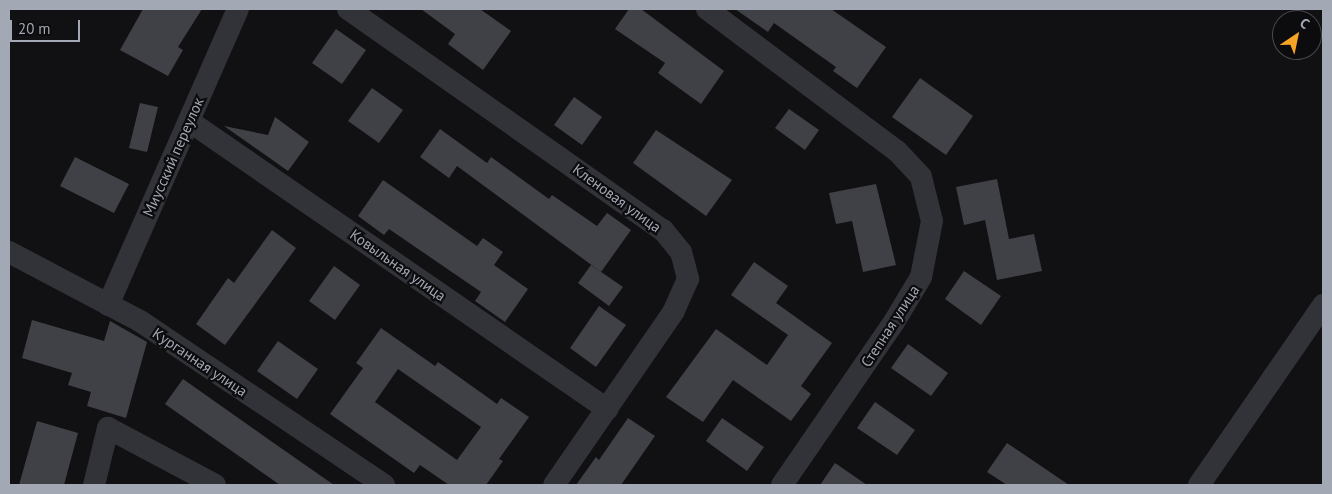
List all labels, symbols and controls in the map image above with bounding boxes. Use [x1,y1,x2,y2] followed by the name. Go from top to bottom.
[12,10,82,42] scale bar
[1272,10,1322,60] north arrow
[1297,14,1313,33] text: С
[18,19,51,38] text: 20 m
[139,95,207,219] street label: Миусский переулок
[569,160,665,236] street label: Кленовая улица
[347,225,449,305] street label: Ковыльная улица
[857,282,923,370] street label: Степная улица
[149,324,251,400] street label: Курганная улица

